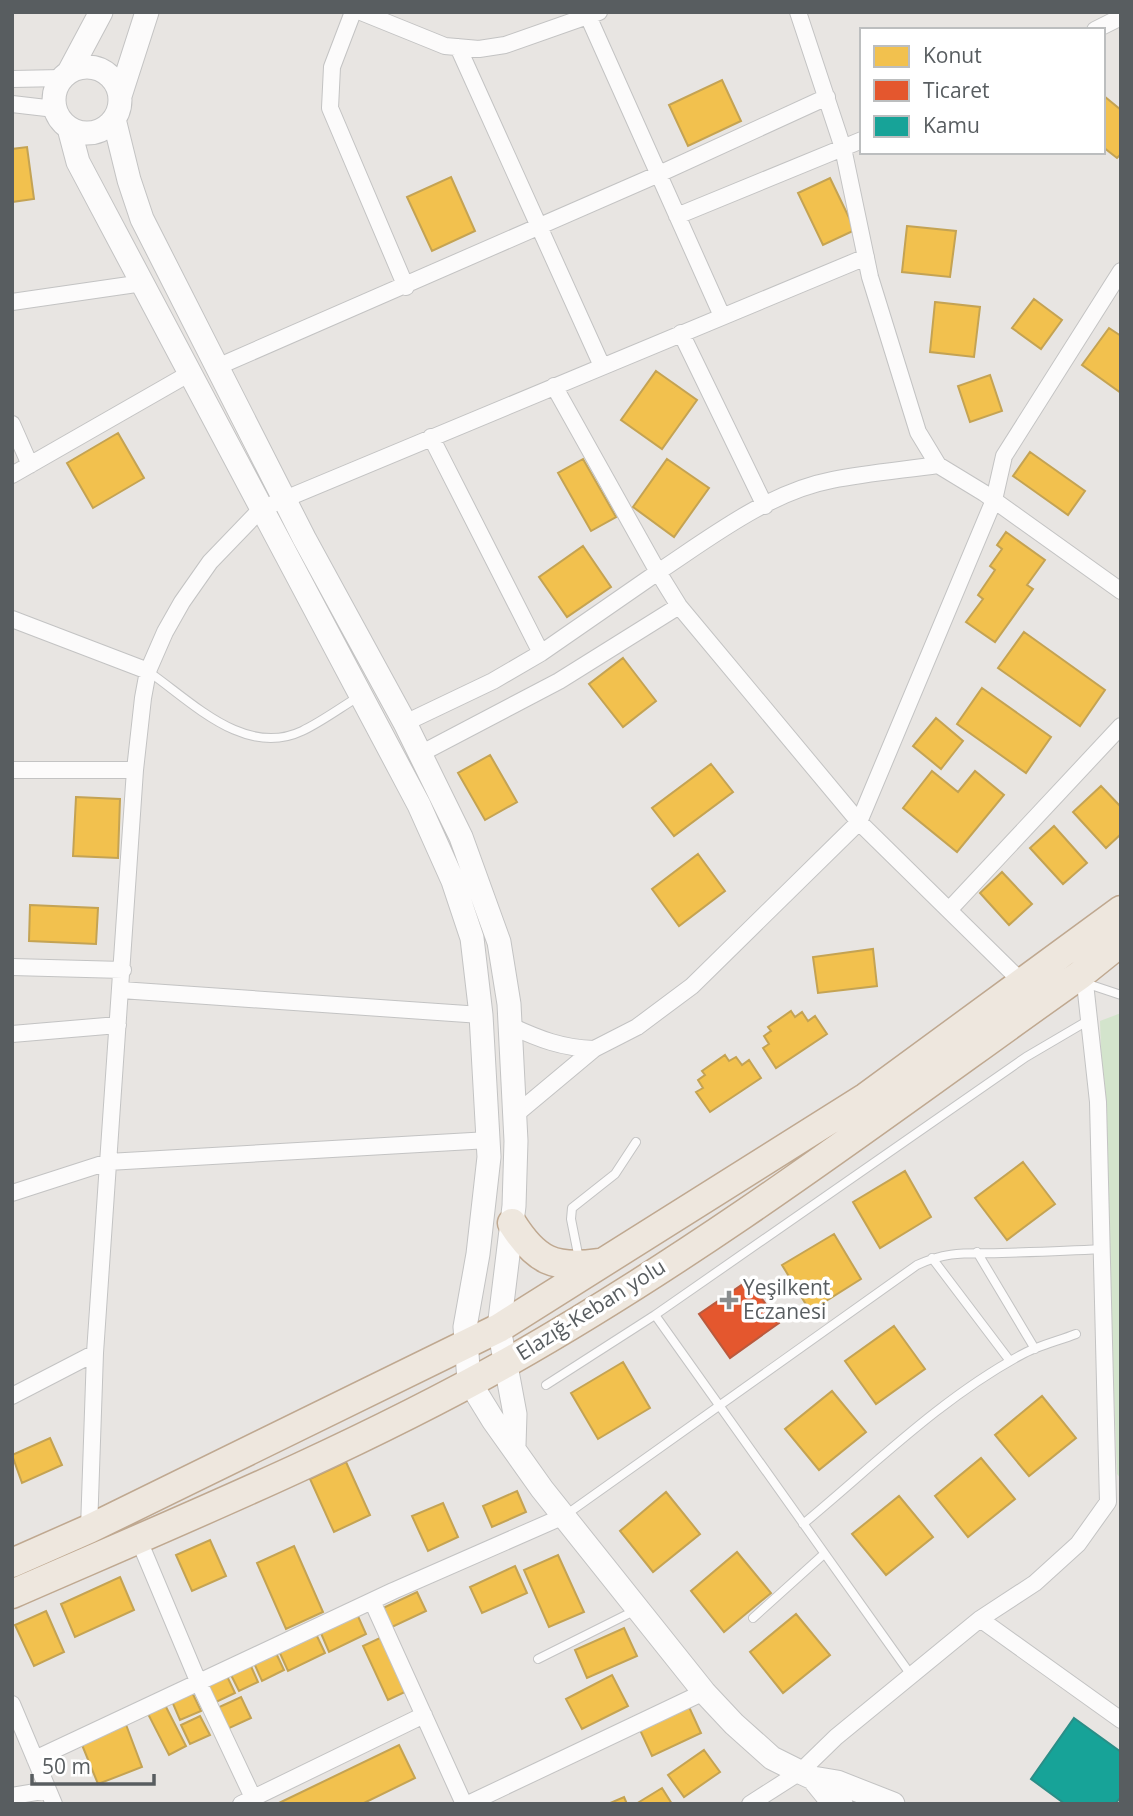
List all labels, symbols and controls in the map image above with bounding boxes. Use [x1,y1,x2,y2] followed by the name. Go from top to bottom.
[860,28,1105,154] legend
[923,41,982,69] text: Konut
[923,76,989,104] text: Ticaret
[923,111,980,139] text: Kamu
[511,1252,670,1366] street label: Elazığ-Keban yolu
[743,1273,830,1325] place label: Yeşilkent Eczanesi
[721,1292,737,1308] marker: Yeşilkent Eczanesi
[32,1742,154,1786] scale bar
[42,1752,91,1780] text: 50 m

